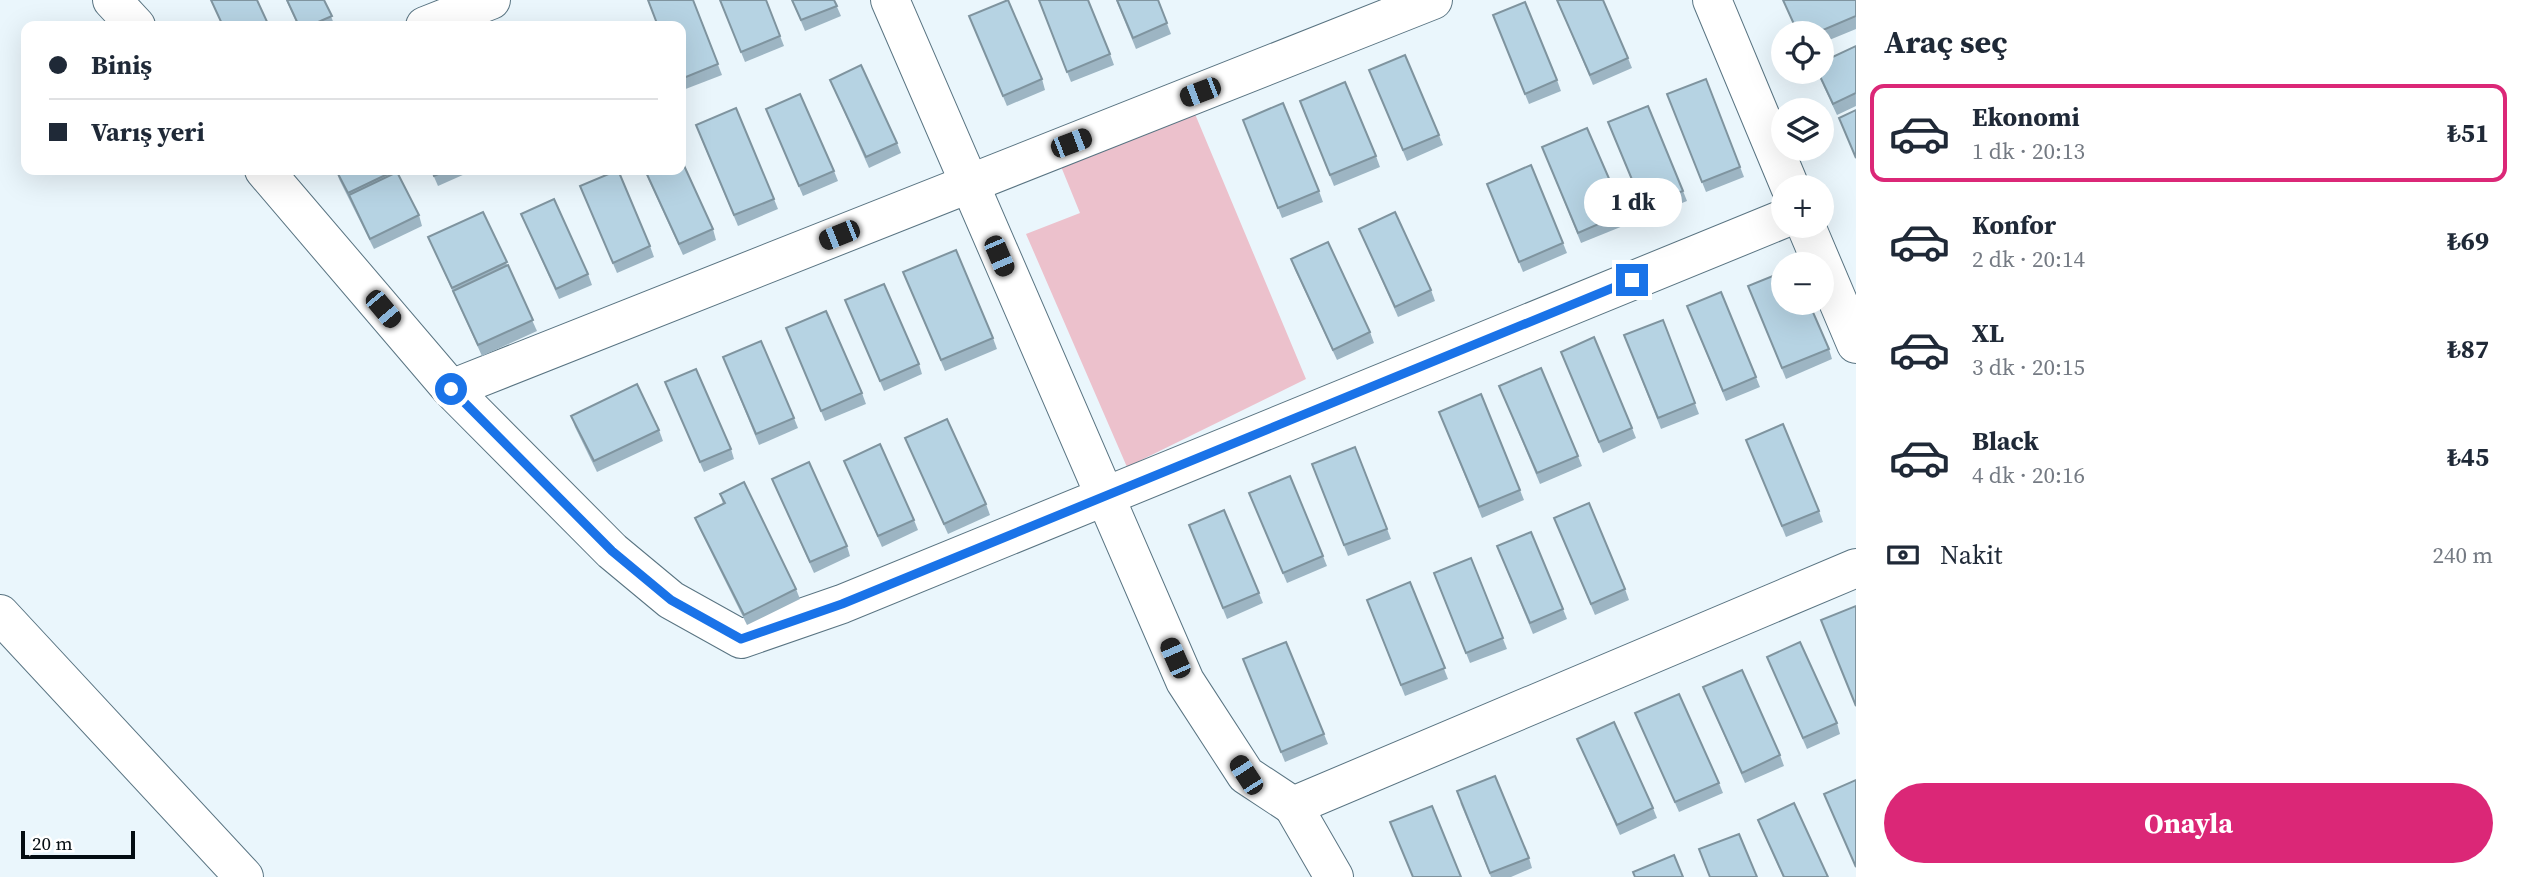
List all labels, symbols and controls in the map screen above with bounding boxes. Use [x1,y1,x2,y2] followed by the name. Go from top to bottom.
[1884,20,2008,64] text: Araç seç
[1771,21,1834,315] map controls
[1771,21,1834,84] button: locate
[91,47,152,83] text: Biniş
[1177,75,1224,109] car
[1771,98,1834,161] button: layers
[1972,99,2080,135] text: Ekonomi
[1888,102,1951,165] icon: car
[91,114,205,150] text: Varış yeri
[2447,115,2489,151] text: ₺51
[1048,126,1095,160] car
[1972,135,2085,167] text: 1 dk · 20:13
[1771,175,1834,238] button: +
[1583,178,1681,228] callout: 1 dk
[1611,186,1655,218] text: 1 dk
[1972,207,2056,243] text: Konfor
[1888,210,1951,273] icon: car
[816,217,863,253] car
[2447,223,2489,259] text: ₺69
[982,233,1017,279] car
[1972,243,2085,275] text: 2 dk · 20:14
[1771,252,1834,315] button: −
[1616,264,1648,296] route end
[362,286,405,332] car
[1972,315,2004,351] text: XL
[1888,318,1951,381] icon: car
[2447,331,2489,367] text: ₺87
[1972,351,2085,383] text: 3 dk · 20:15
[435,373,467,405] route start
[1972,423,2039,459] text: Black
[1888,426,1951,489] icon: car
[2447,439,2489,475] text: ₺45
[1972,459,2085,491] text: 4 dk · 20:16
[1884,536,1922,574] icon: cash
[1940,537,2002,573] text: Nakit
[2432,539,2493,571] text: 240 m
[1157,635,1194,681] car
[1226,752,1267,798] car
[1884,783,2493,863] button: Onayla
[21,828,135,860] scale bar
[32,830,73,856] text: 20 m

